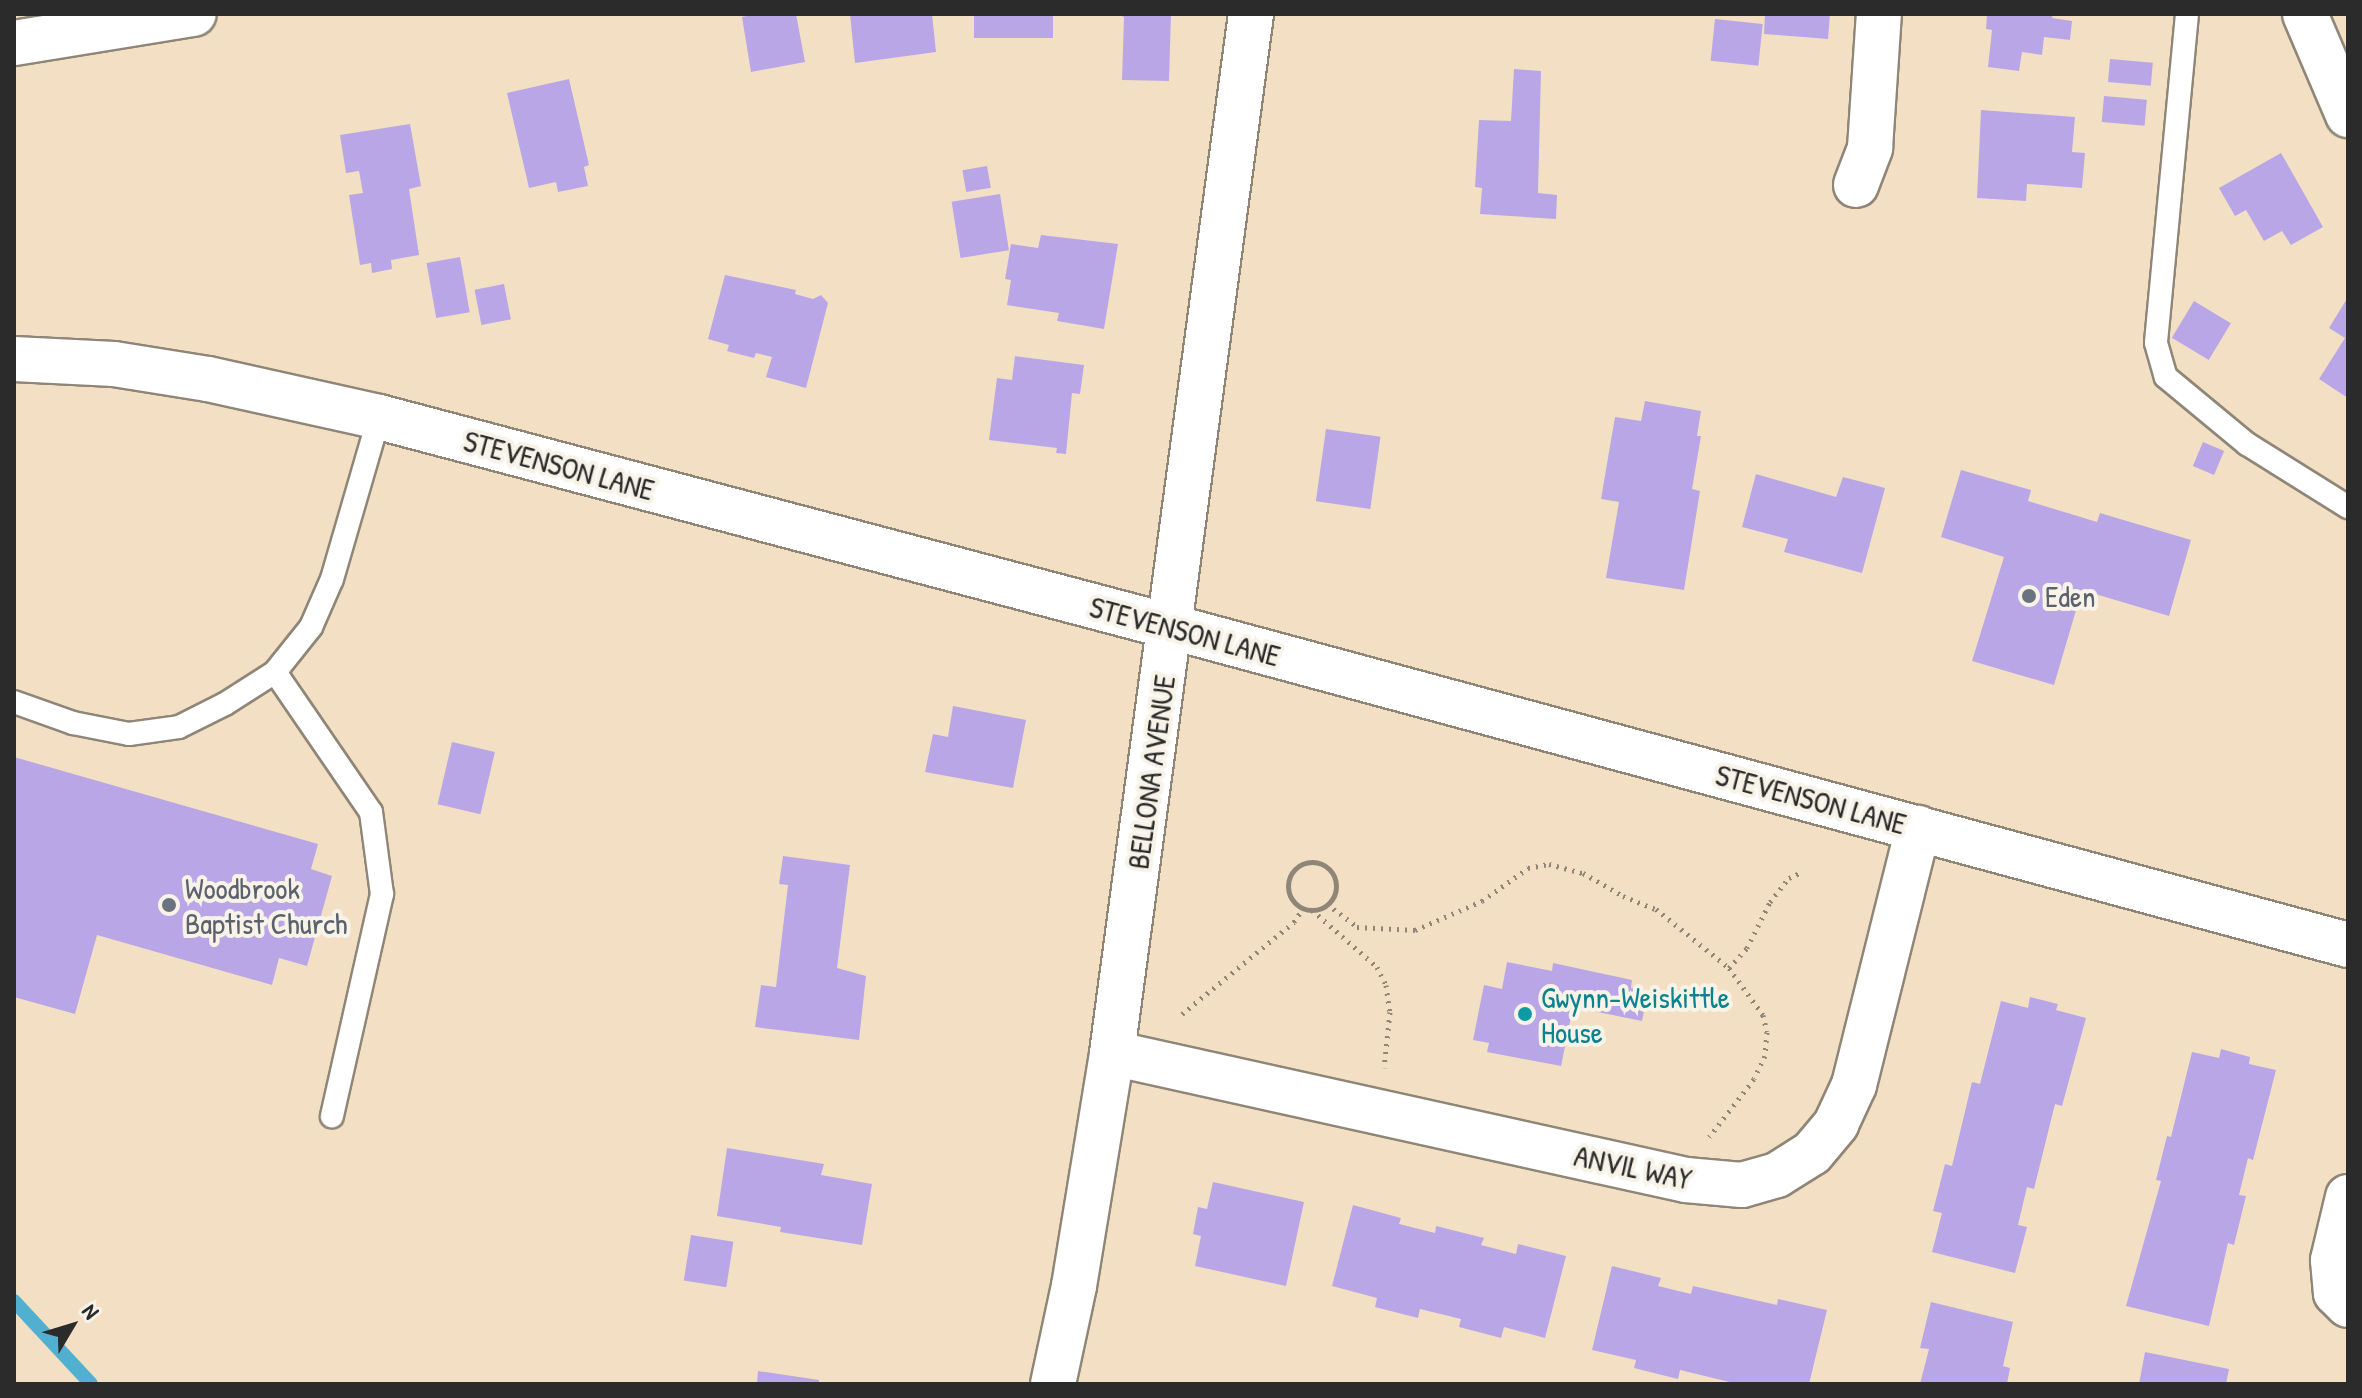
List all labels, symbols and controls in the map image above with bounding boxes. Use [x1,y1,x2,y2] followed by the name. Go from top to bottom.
[460,422,658,508] street label: STEVENSON LANE
[2045,578,2095,614] place label: Eden
[2020,587,2038,605] marker: Eden
[1086,588,1284,674] street label: STEVENSON LANE
[1120,673,1182,871] street label: BELLONA AVENUE
[1712,756,1910,842] street label: STEVENSON LANE
[185,870,347,940] place label: Woodbrook Baptist Church
[160,896,178,914] marker: Woodbrook Baptist Church
[1541,979,1730,1050] place label: Gwynn-Weiskittle House
[1516,1005,1534,1023] marker: Gwynn-Weiskittle House
[1571,1137,1695,1197] street label: ANVIL WAY
[32,1286,112,1366] north arrow
[75,1297,106,1325] text: N

